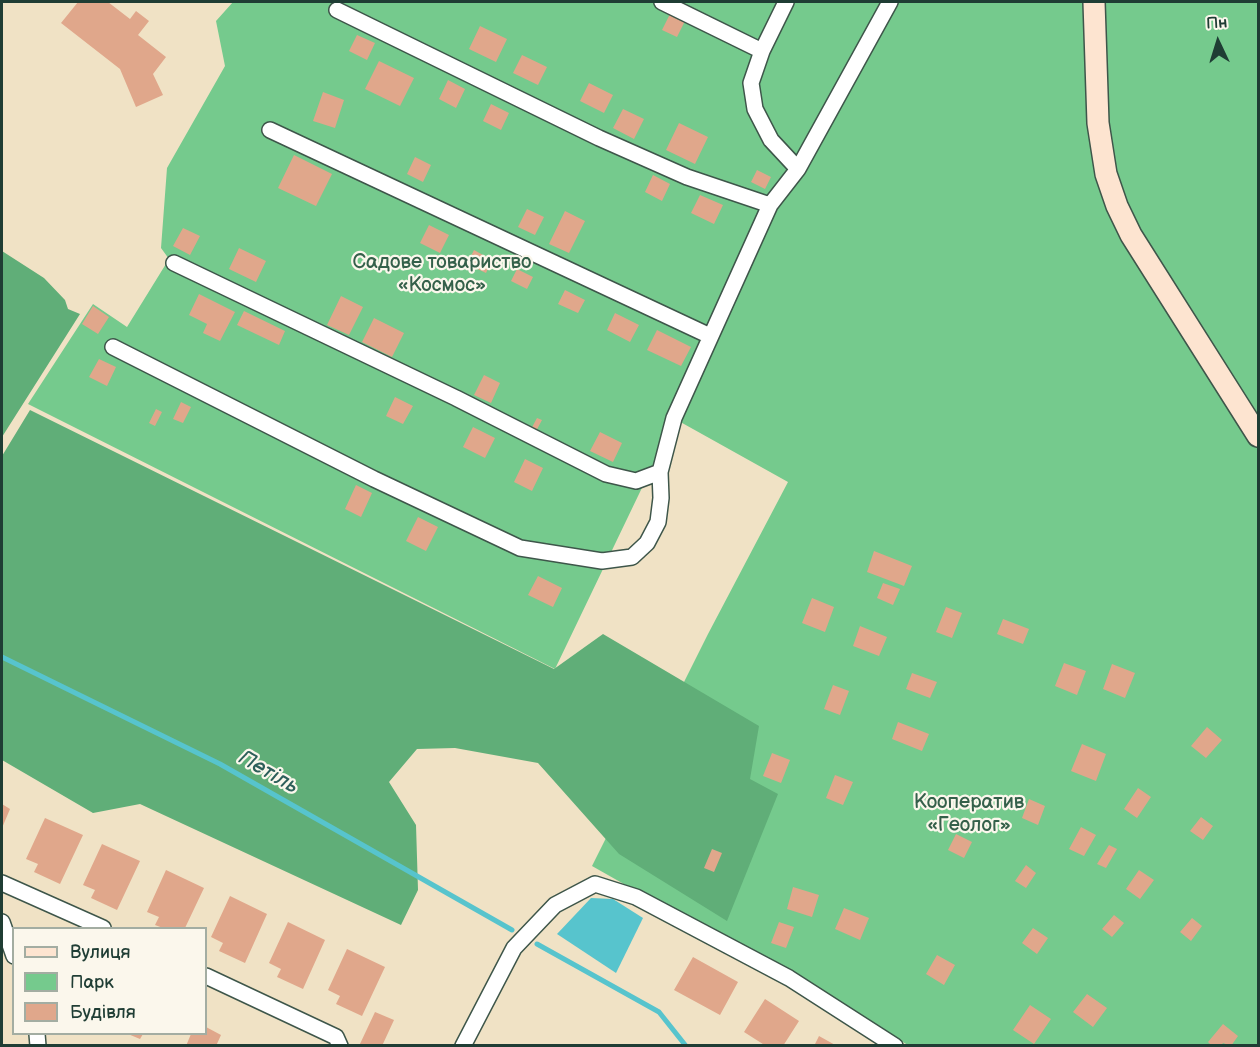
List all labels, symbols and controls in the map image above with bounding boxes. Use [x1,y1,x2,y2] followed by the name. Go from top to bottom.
[1188,12,1248,72] north arrow
[1205,13,1228,34] text: Пн
[352,251,532,298] park label: Садове товариство «Космос»
[234,746,302,800] water label: Петіль
[914,791,1024,838] park label: Кооператив «Геолог»
[12,927,207,1035] legend
[70,942,131,963] text: Вулиця
[70,972,114,993] text: Парк
[70,1002,136,1023] text: Будівля

